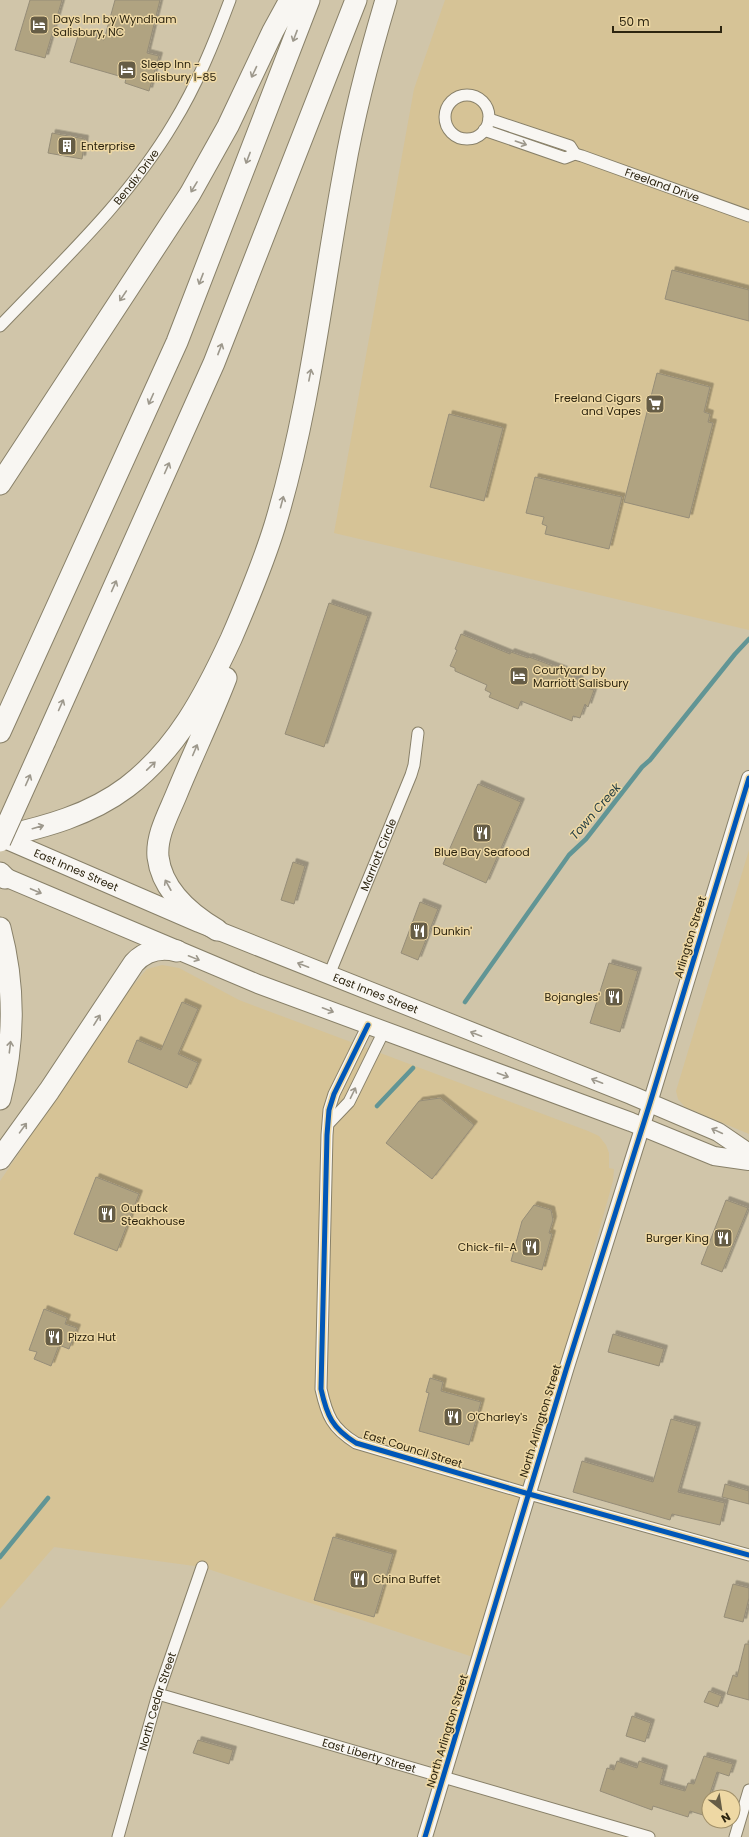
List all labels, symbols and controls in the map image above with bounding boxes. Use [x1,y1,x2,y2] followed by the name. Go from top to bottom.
[613,8,721,34] scale bar
[53,11,177,40] place label: Days Inn by Wyndham Salisbury, NC
[619,13,650,30] text: 50 m
[28,14,50,36] hotel icon: Days Inn by Wyndham Salisbury, NC
[290,30,298,42] one-way arrow
[141,56,216,85] place label: Sleep Inn - Salisbury I-85
[116,59,138,81] hotel icon: Sleep Inn - Salisbury I-85
[250,66,257,78] one-way arrow
[56,135,78,157] building icon: Enterprise
[81,138,136,154] place label: Enterprise
[515,140,528,147] one-way arrow
[110,146,163,208] street label: Bendix Drive
[244,151,251,163] one-way arrow
[623,164,702,206] street label: Freeland Drive
[189,181,197,193] one-way arrow
[197,273,205,285] one-way arrow
[119,291,127,302] one-way arrow
[216,343,224,355] one-way arrow
[306,369,314,382] one-way arrow
[554,390,641,419] place label: Freeland Cigars and Vapes
[147,393,154,405] one-way arrow
[644,393,666,415] supermarket icon: Freeland Cigars and Vapes
[164,462,171,474] one-way arrow
[278,495,286,508] one-way arrow
[111,581,118,593] one-way arrow
[533,662,629,691] place label: Courtyard by Marriott Salisbury
[508,665,530,687] hotel icon: Courtyard by Marriott Salisbury
[58,699,65,711] one-way arrow
[192,744,199,756] one-way arrow
[146,761,156,771] one-way arrow
[25,774,32,786] one-way arrow
[566,778,625,843] water label: Town Creek
[356,816,400,894] street label: Marriott Circle
[471,822,493,844] restaurant icon: Blue Bay Seafood
[31,823,44,830] one-way arrow
[434,844,530,860] place label: Blue Bay Seafood
[32,845,121,895] street label: East Innes Street
[164,879,172,891] one-way arrow
[29,888,41,895] one-way arrow
[670,894,710,980] street label: Arlington Street
[408,920,430,942] restaurant icon: Dunkin'
[433,923,472,939] place label: Dunkin'
[188,955,200,962] one-way arrow
[297,960,309,968] one-way arrow
[331,969,421,1018] street label: East Innes Street
[603,986,625,1008] restaurant icon: Bojangles'
[545,989,600,1005] place label: Bojangles'
[322,1007,334,1015] one-way arrow
[93,1014,101,1026] one-way arrow
[470,1029,482,1037] one-way arrow
[6,1041,14,1054] one-way arrow
[496,1071,508,1079] one-way arrow
[591,1077,603,1085] one-way arrow
[350,1087,357,1099] one-way arrow
[19,1122,27,1133] one-way arrow
[711,1127,723,1134] one-way arrow
[121,1200,185,1229] place label: Outback Steakhouse
[96,1203,118,1225] restaurant icon: Outback Steakhouse
[712,1227,734,1249] restaurant icon: Burger King
[646,1230,709,1246] place label: Burger King
[520,1236,542,1258] restaurant icon: Chick-fil-A
[458,1239,518,1255] place label: Chick-fil-A
[43,1326,65,1348] restaurant icon: Pizza Hut
[68,1329,116,1345] place label: Pizza Hut
[515,1362,565,1480] street label: North Arlington Street
[442,1406,464,1428] restaurant icon: O'Charley's
[467,1409,528,1425] place label: O'Charley's
[362,1426,464,1472] street label: East Council Street
[348,1568,370,1590] restaurant icon: China Buffet
[373,1571,441,1587] place label: China Buffet
[134,1650,180,1753] street label: North Cedar Street
[422,1672,472,1790] street label: North Arlington Street
[320,1734,418,1777] street label: East Liberty Street
[701,1789,741,1829] north arrow
[718,1809,734,1827] text: N

